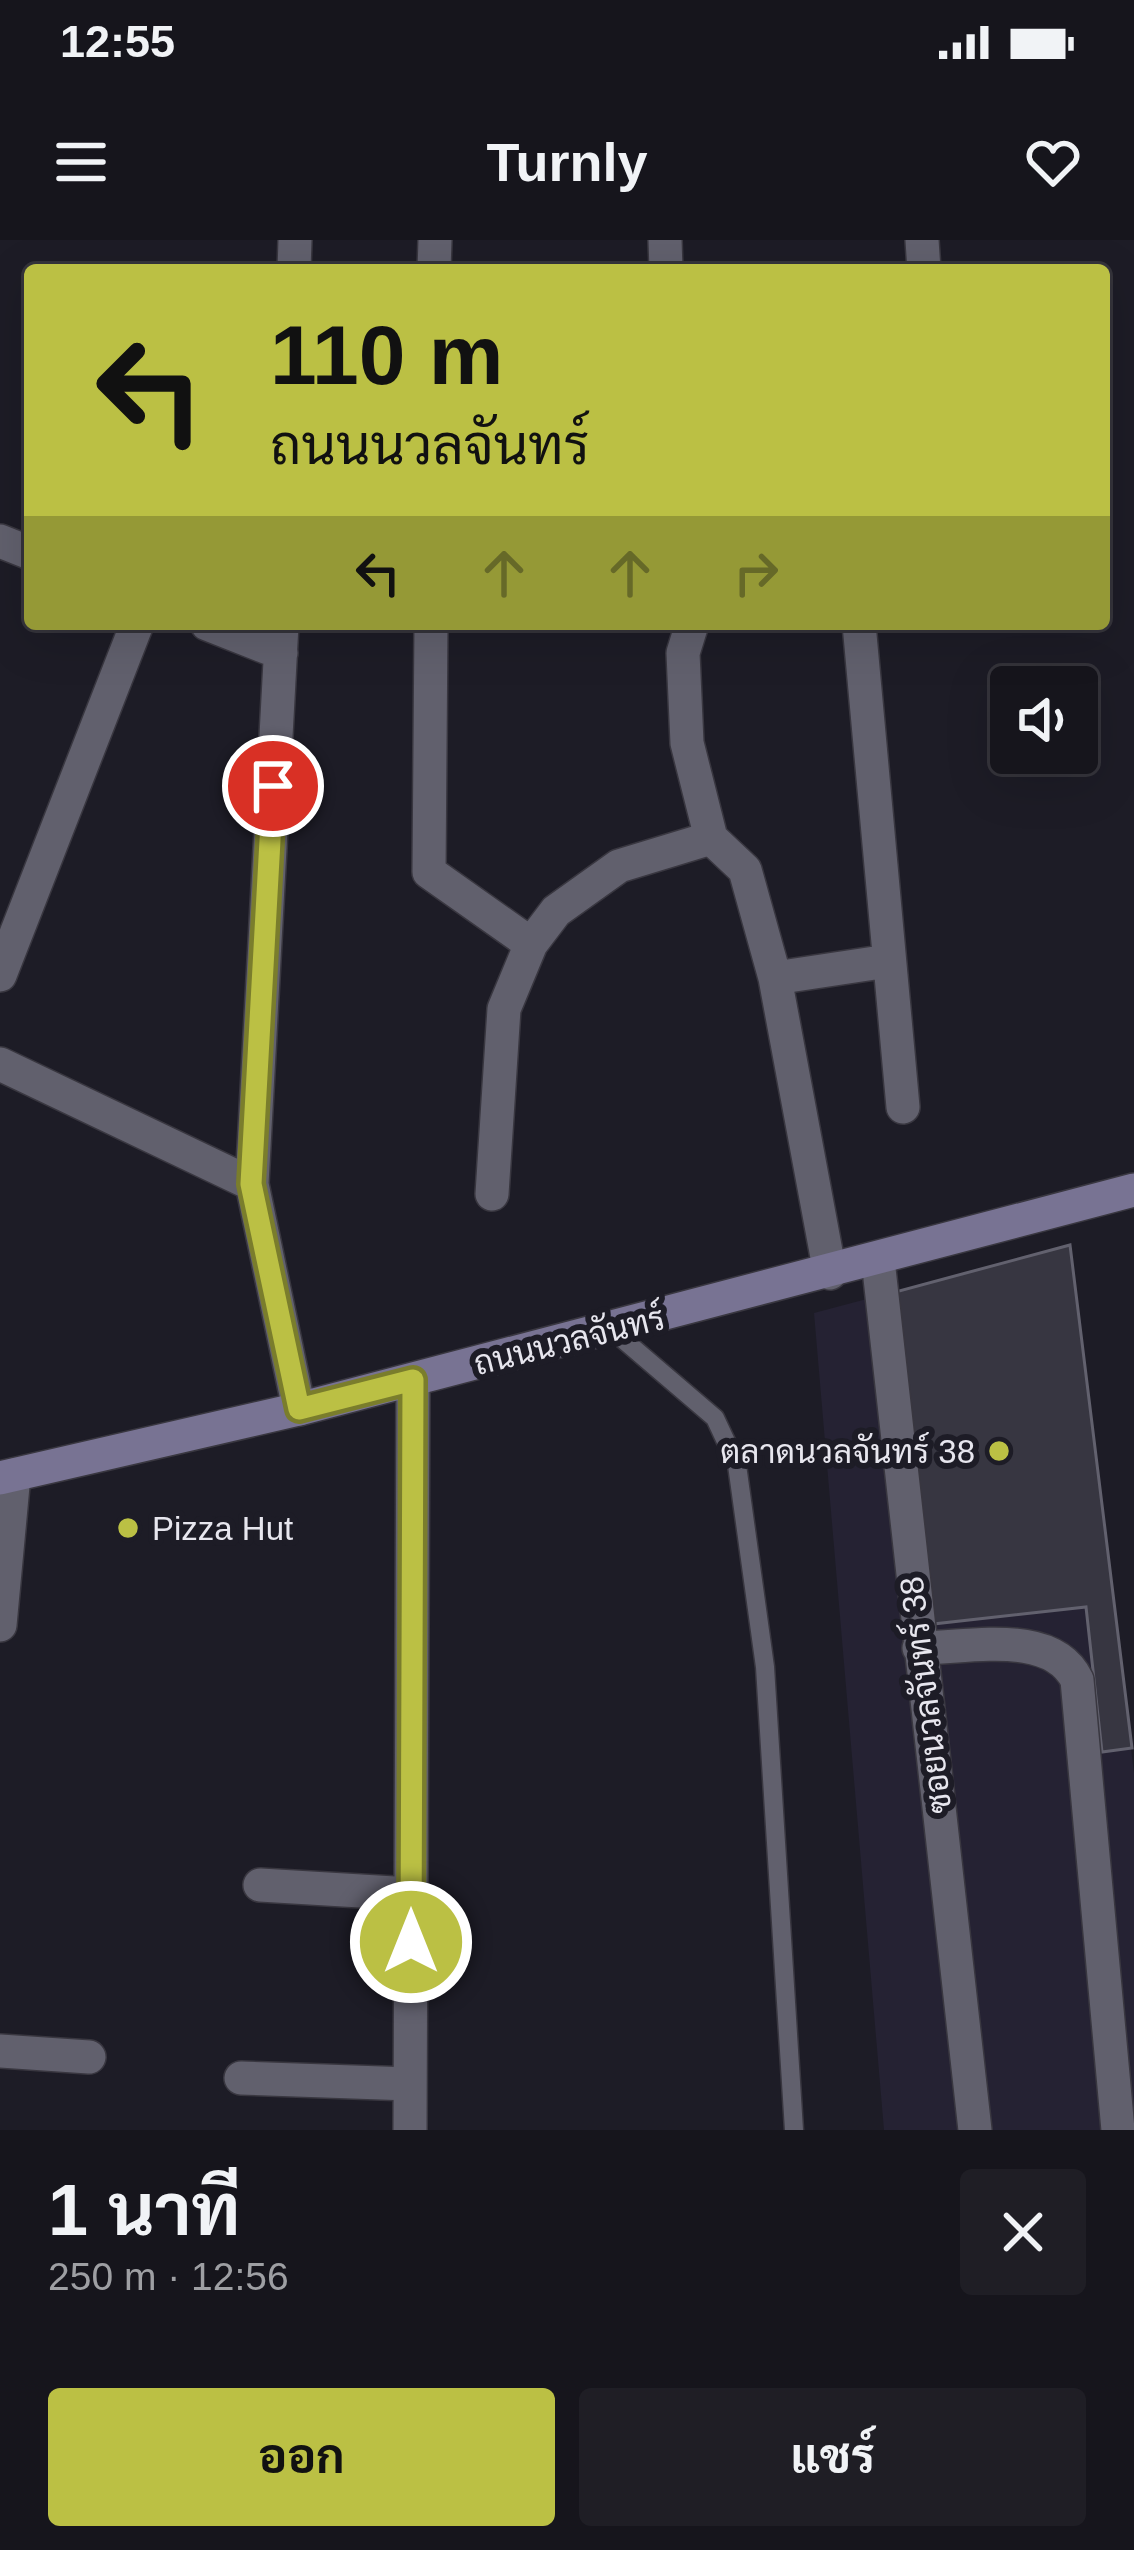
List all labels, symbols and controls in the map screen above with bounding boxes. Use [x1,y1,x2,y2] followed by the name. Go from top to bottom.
[60,16,175,67] text: 12:55
[48,129,114,195] icon: menu
[1020,129,1086,195] icon: heart
[487,132,648,192] text: Turnly
[270,308,504,402] text: 110 m
[72,312,228,468] icon: left
[270,415,590,475] text: ถนนนวลจันทร์
[345,540,411,606] icon: left
[471,540,537,606] icon: ahead
[597,540,663,606] icon: ahead
[723,540,789,606] icon: right
[990,666,1098,774] map controls
[990,666,1098,774] button: sound
[222,735,324,837] pin
[240,753,306,819] icon: arrive
[470,1298,668,1382] street label: ถนนนวลจันทร์
[720,1432,975,1470] place label: ตลาดนวลจันทร์ 38
[986,1438,1012,1464] marker: ตลาดนวลจันทร์ 38
[152,1510,293,1547] place label: Pizza Hut
[115,1515,141,1541] marker: Pizza Hut
[892,1574,958,1816] street label: ซอยนวลจันทร์ 38
[348,1879,474,2005] position arrow
[960,2169,1086,2295] button: close
[48,2170,240,2250] text: 1 นาที
[48,2255,289,2298] text: 250 m · 12:56
[48,2388,555,2526] button: ออก
[579,2388,1086,2526] button: แชร์

